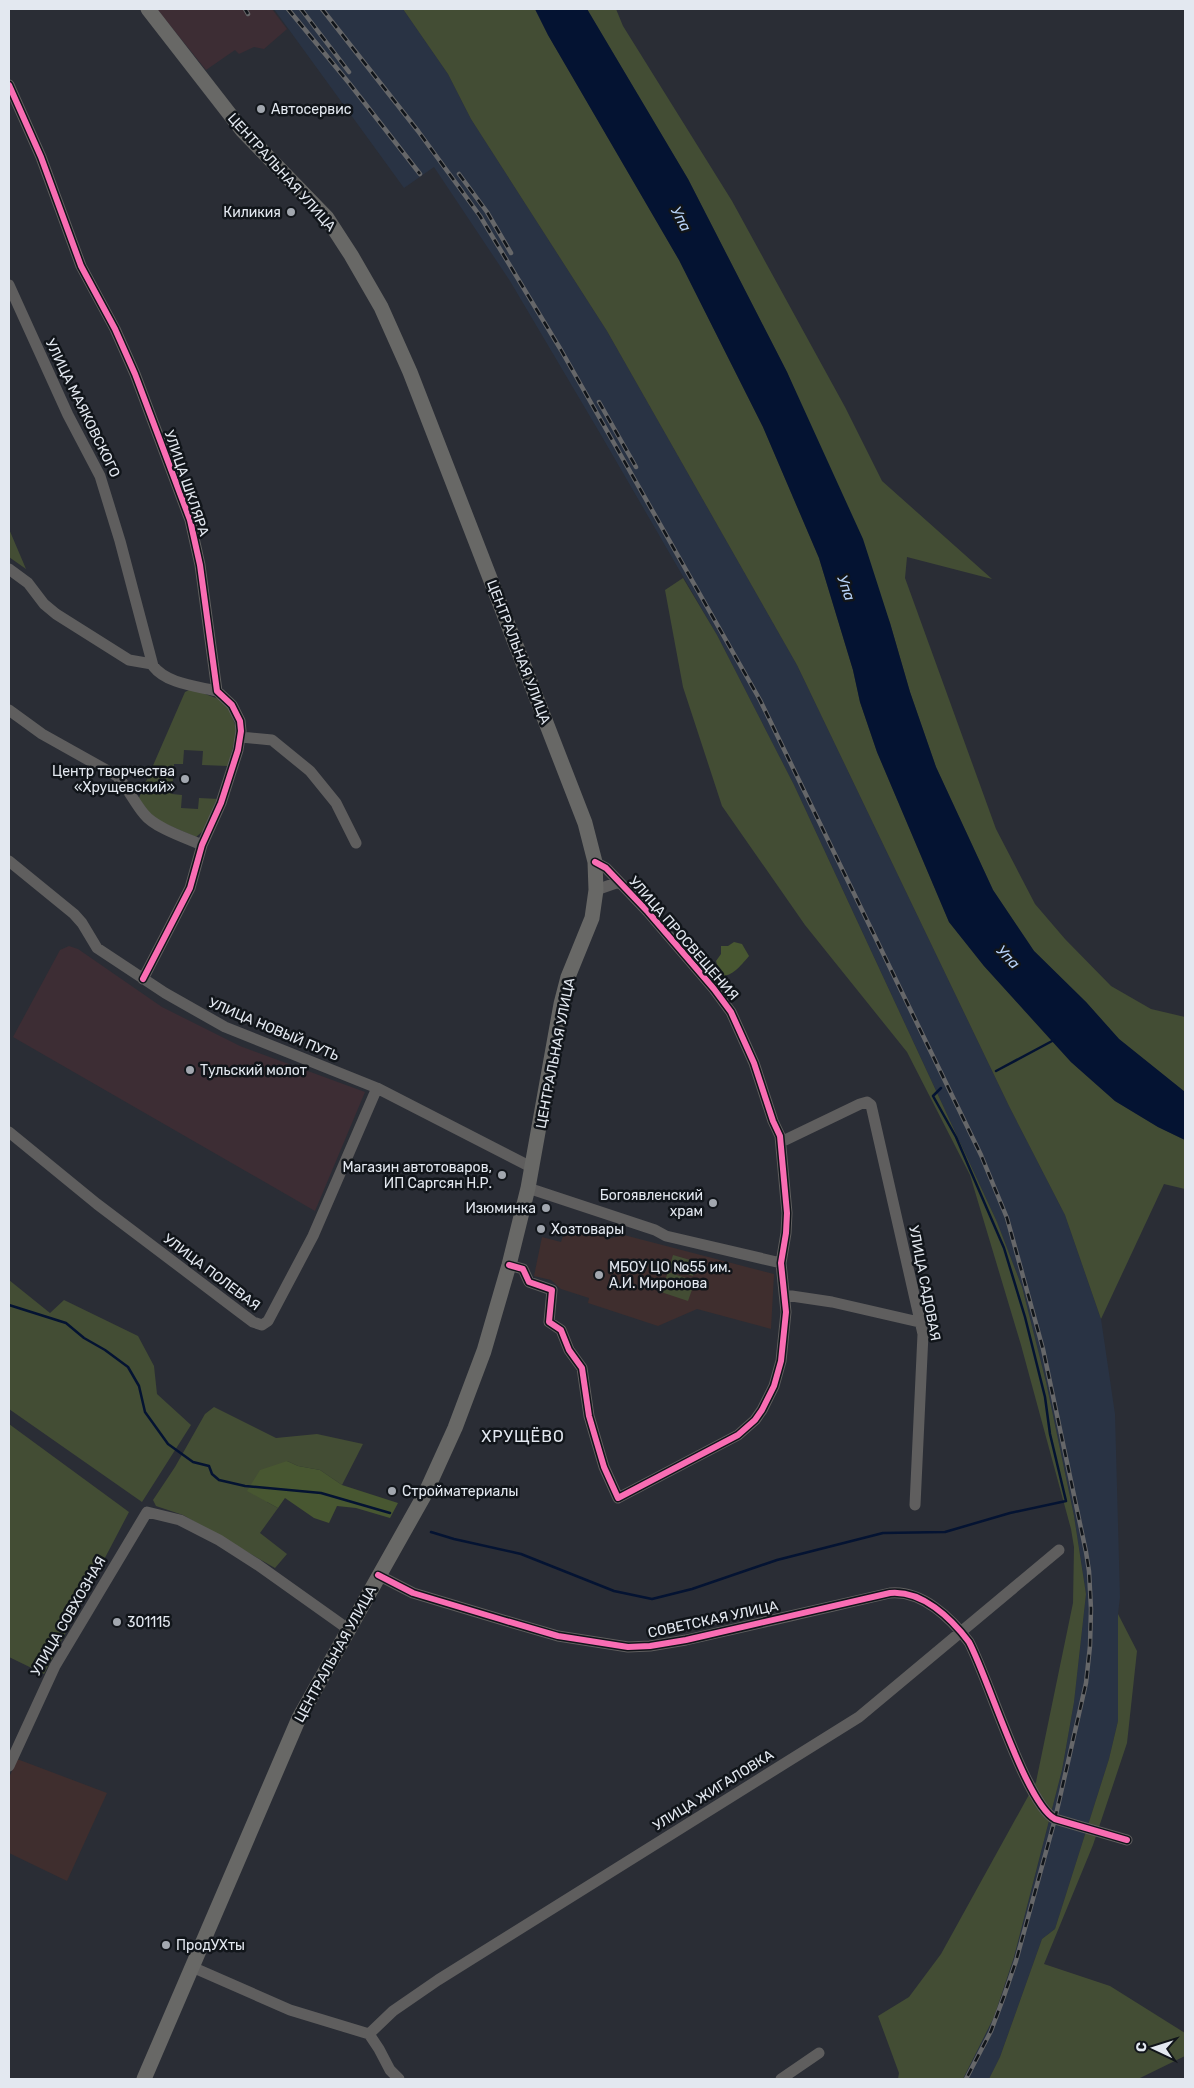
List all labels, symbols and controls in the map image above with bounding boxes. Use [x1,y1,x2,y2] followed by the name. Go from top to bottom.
[271,101,352,118] place label: Автосервис
[255,103,267,115] marker: Автосервис
[224,110,340,235] street label: ЦЕНТРАЛЬНАЯ УЛИЦА
[667,203,695,235] water label: Упа
[223,204,281,221] place label: Киликия
[285,206,297,218] marker: Киликия
[42,336,124,480] street label: УЛИЦА МАЯКОВСКОГО
[160,428,213,539] street label: УЛИЦА ШКЛЯРА
[833,573,859,603] water label: Упа
[483,578,554,727] street label: ЦЕНТРАЛЬНАЯ УЛИЦА
[52,763,175,796] place label: Центр творчества «Хрущевский»
[179,773,191,785] marker: Центр творчества «Хрущевский»
[625,873,742,1004] street label: УЛИЦА ПРОСВЕЩЕНИЯ
[993,941,1024,973] water label: Упа
[533,976,579,1130] street label: ЦЕНТРАЛЬНАЯ УЛИЦА
[206,993,342,1065] street label: УЛИЦА НОВЫЙ ПУТЬ
[200,1062,307,1079] place label: Тульский молот
[184,1064,196,1076] marker: Тульский молот
[342,1159,492,1192] place label: Магазин автотоваров, ИП Саргсян Н.Р.
[496,1169,508,1181] marker: Магазин автотоваров, ИП Саргсян Н.Р.
[600,1187,703,1220] place label: Богоявленский храм
[707,1197,719,1209] marker: Богоявленский храм
[465,1200,536,1217] place label: Изюминка
[540,1202,552,1214] marker: Изюминка
[551,1221,624,1238] place label: Хозтовары
[535,1223,547,1235] marker: Хозтовары
[905,1224,944,1342] street label: УЛИЦА САДОВАЯ
[160,1230,263,1314] street label: УЛИЦА ПОЛЕВАЯ
[609,1259,731,1292] place label: МБОУ ЦО №55 им. А.И. Миронова
[593,1269,605,1281] marker: МБОУ ЦО №55 им. А.И. Миронова
[481,1427,565,1446] district label: ХРУЩЁВО
[402,1483,518,1500] place label: Стройматериалы
[386,1485,398,1497] marker: Стройматериалы
[27,1554,110,1679] street label: УЛИЦА СОВХОЗНАЯ
[291,1583,380,1725] street label: ЦЕНТРАЛЬНАЯ УЛИЦА
[646,1597,780,1642] street label: СОВЕТСКАЯ УЛИЦА
[127,1614,171,1631] place label: 301115
[111,1616,123,1628] marker: 301115
[650,1746,777,1835] street label: УЛИЦА ЖИГАЛОВКА
[176,1937,245,1954] place label: ПродУХты
[160,1939,172,1951] marker: ПродУХты
[1129,2023,1179,2073] north arrow
[1133,2041,1150,2053] text: С

